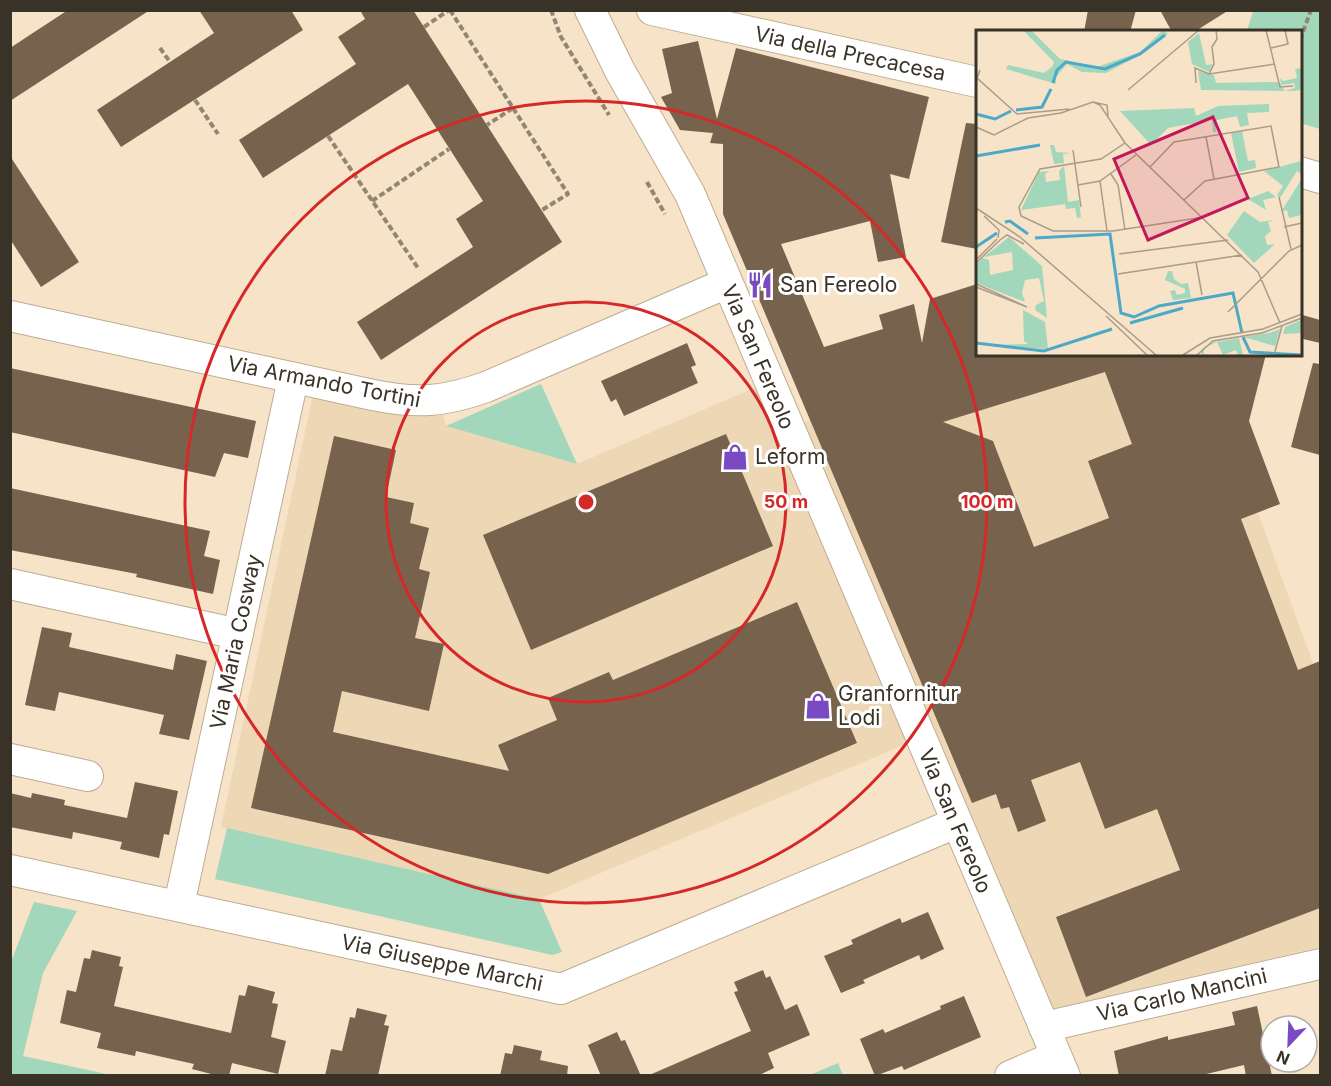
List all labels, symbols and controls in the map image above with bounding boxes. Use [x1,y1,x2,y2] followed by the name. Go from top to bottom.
[752,21,948,86] street label: Via della Precacesa
[976,30,1301,356] inset map
[745,270,775,300] restaurant icon: San Fereolo
[780,272,897,297] place label: San Fereolo
[717,281,800,433] street label: Via San Fereolo
[225,351,423,412] street label: Via Armando Tortini
[720,442,750,472] shop icon: Leform
[755,444,826,469] place label: Leform
[764,491,808,512] text: 50 m
[961,491,1013,512] text: 100 m
[576,492,596,512] centre of rings
[205,552,266,732] street label: Via Maria Cosway
[838,681,959,730] place label: Granfornitur Lodi
[803,691,833,721] shop icon: Granfornitur Lodi
[914,745,997,897] street label: Via San Fereolo
[339,929,545,996] street label: Via Giuseppe Marchi
[1094,963,1269,1026] street label: Via Carlo Mancini
[1259,1014,1319,1074] north arrow
[1274,1046,1293,1069] text: N

